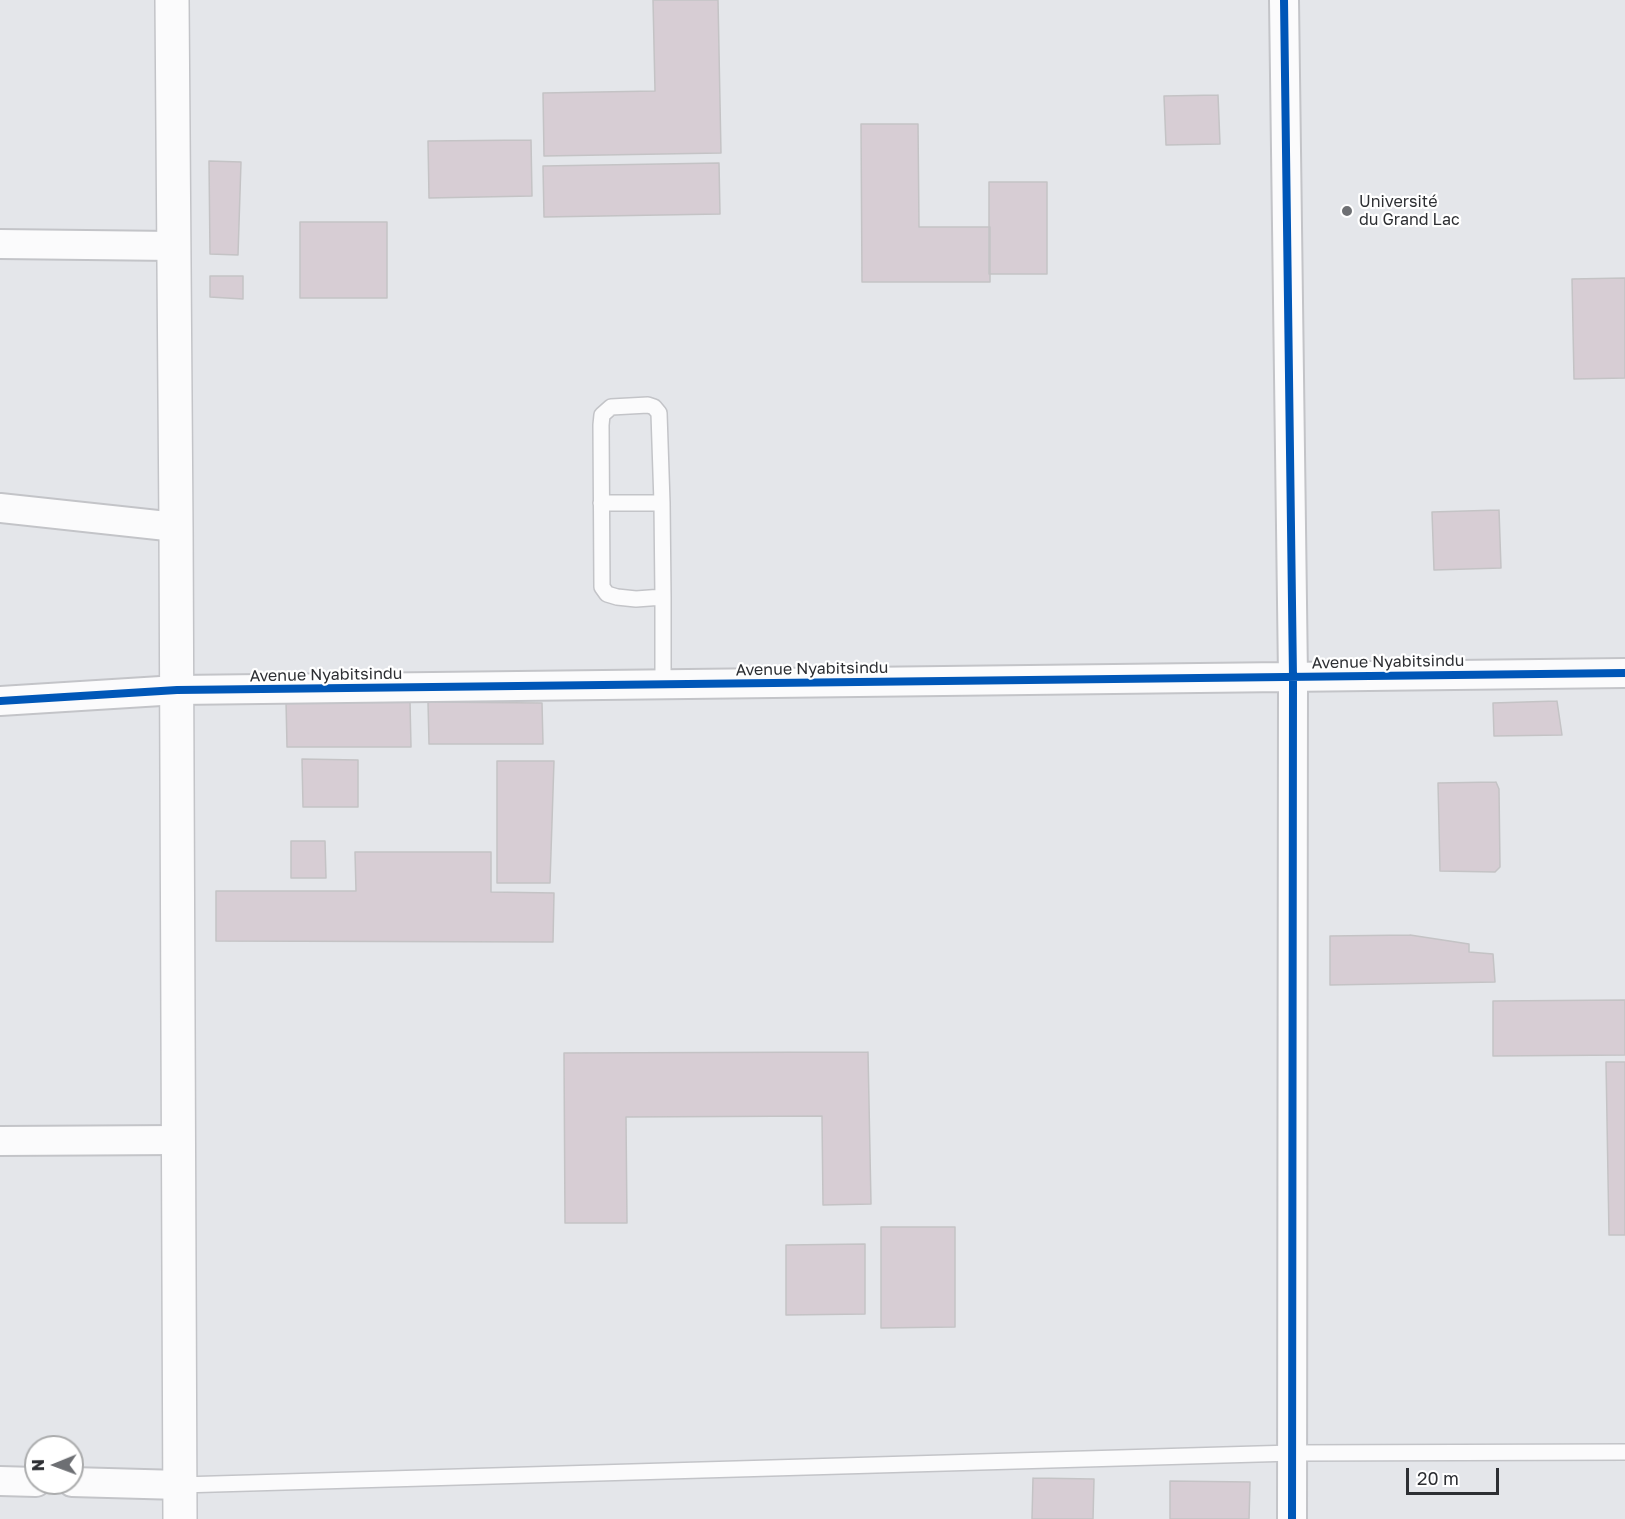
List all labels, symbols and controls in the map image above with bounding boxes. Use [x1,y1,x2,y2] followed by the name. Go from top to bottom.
[1359,192,1460,230] place label: Université du Grand Lac
[1340,204,1354,218] marker: Université du Grand Lac
[1311,651,1465,673] street label: Avenue Nyabitsindu
[735,658,889,680] street label: Avenue Nyabitsindu
[249,664,403,686] street label: Avenue Nyabitsindu
[24,1435,84,1495] north arrow
[1409,1456,1502,1494] scale bar
[28,1459,48,1472] text: N
[1417,1467,1459,1489] text: 20 m

